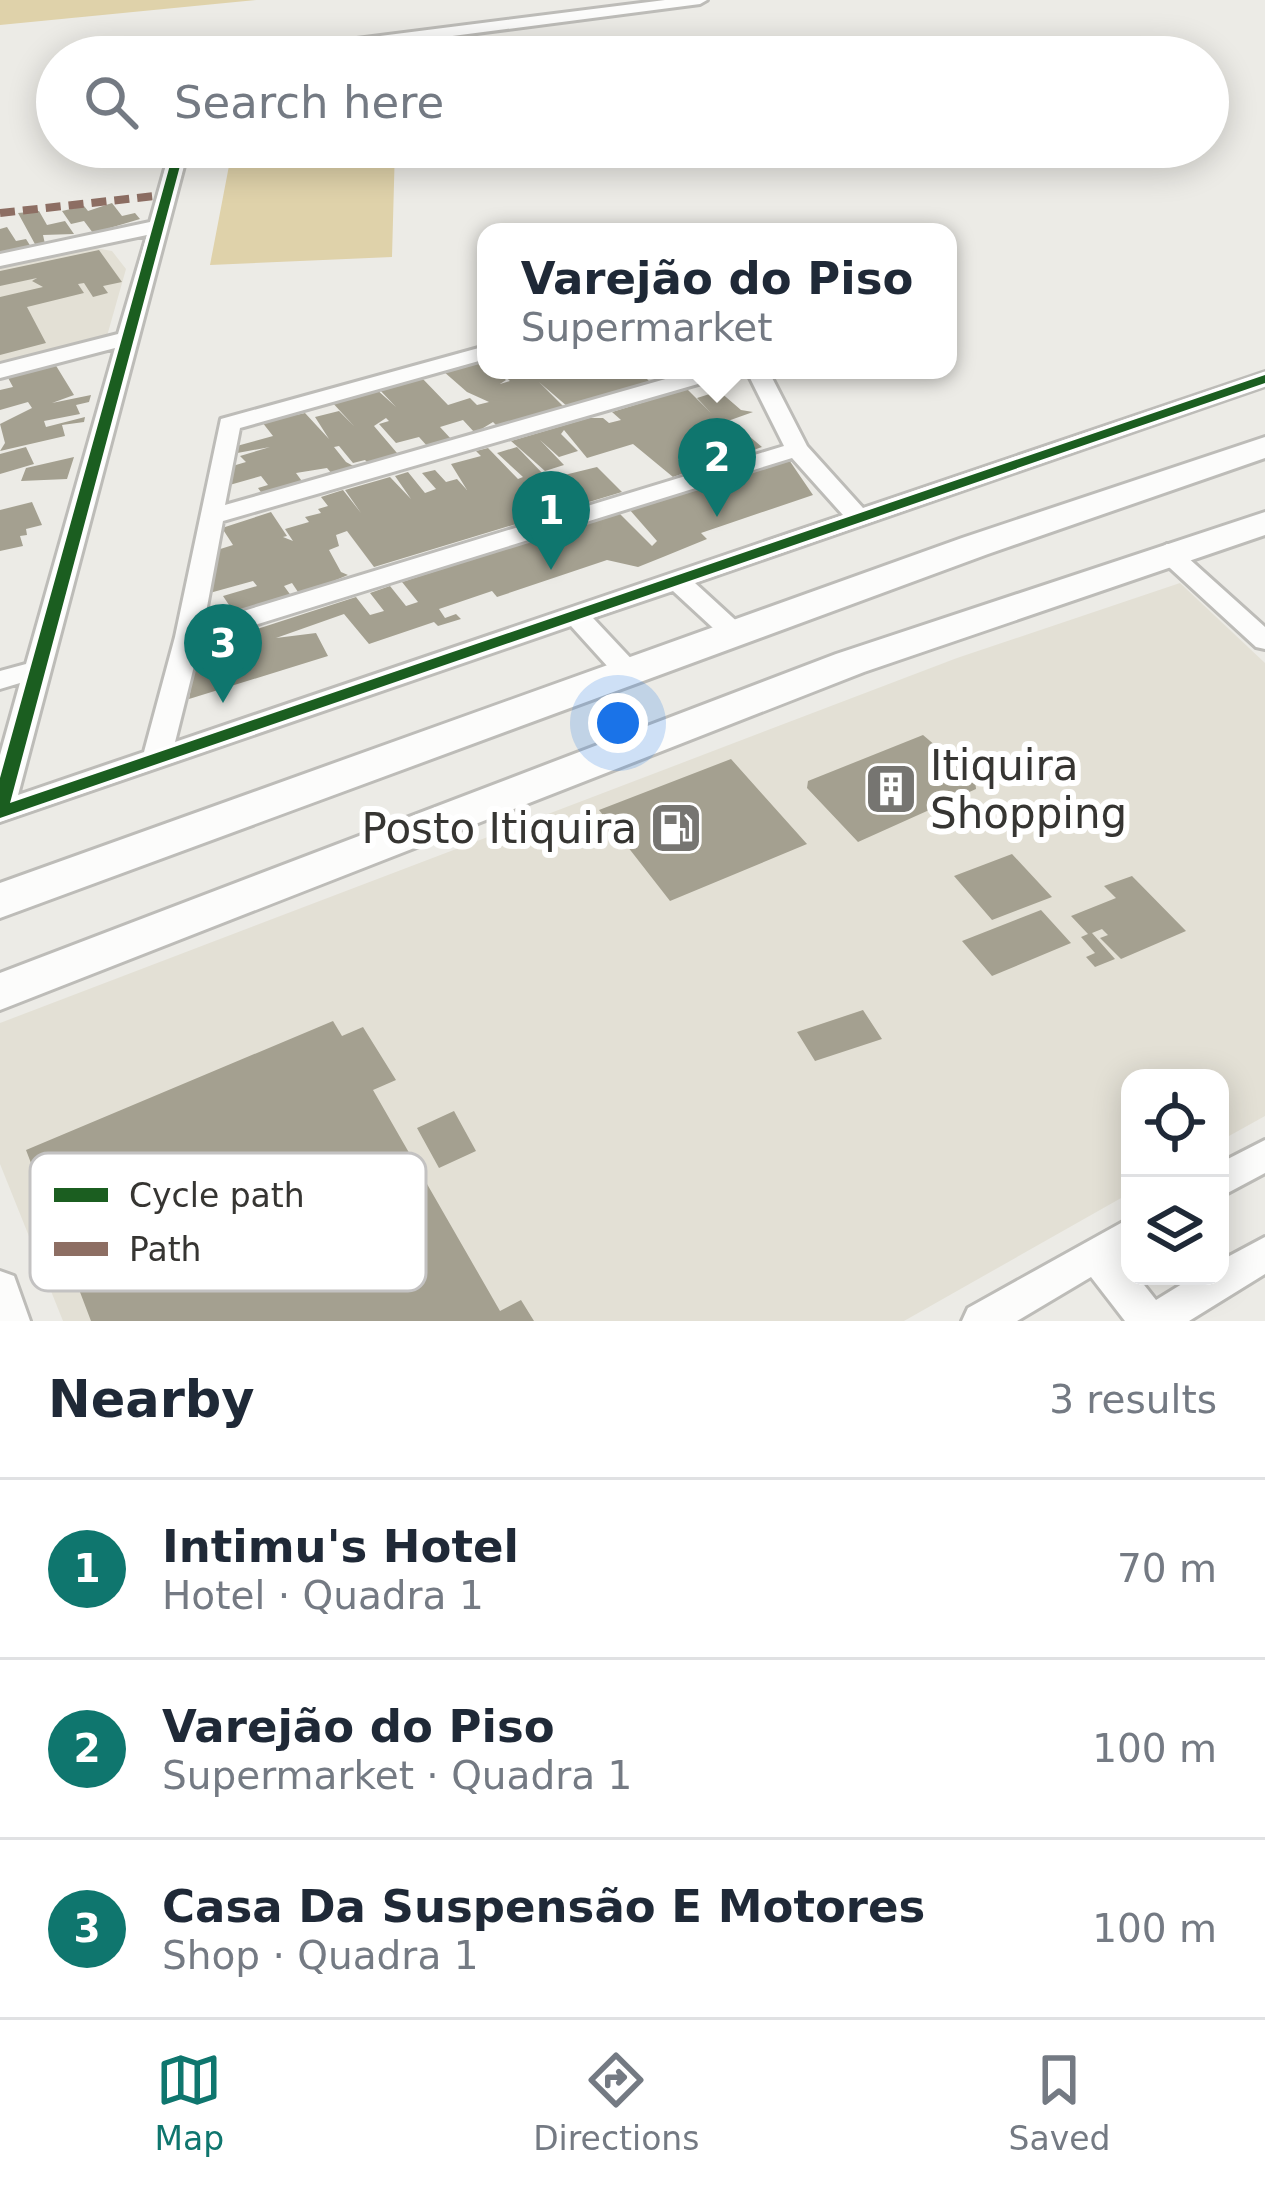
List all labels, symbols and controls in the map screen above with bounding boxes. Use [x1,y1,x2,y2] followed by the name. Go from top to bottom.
[36,36,1229,168] search box
[78,69,144,135] icon: search
[174,76,444,129] text: Search here
[477,223,957,379] popup
[521,252,913,305] text: Varejão do Piso
[521,305,773,350] text: Supermarket
[678,418,756,517] pin: 2
[512,471,590,570] pin: 1
[184,604,262,703] pin: 3
[588,693,648,753] your location
[930,741,1127,838] place label: Itiquira Shopping
[863,761,919,817] building icon: Itiquira Shopping
[648,800,704,856] fuel station icon: Posto Itiquira
[362,804,637,853] place label: Posto Itiquira
[1121,1069,1229,1285] map controls
[1121,1069,1229,1177] button: locate
[30,1153,426,1291] legend
[129,1176,305,1215] text: Cycle path
[1121,1177,1229,1285] button: layers
[129,1230,202,1269] text: Path
[48,1370,255,1429] text: Nearby
[1049,1377,1217,1422] text: 3 results
[162,1520,519,1573] text: Intimu's Hotel
[73,1546,101,1591] text: 1
[1117,1546,1217,1591] text: 70 m
[162,1573,484,1618] text: Hotel · Quadra 1
[162,1700,555,1753] text: Varejão do Piso
[73,1726,101,1771] text: 2
[1092,1726,1217,1771] text: 100 m
[162,1753,632,1798] text: Supermarket · Quadra 1
[162,1880,925,1933] text: Casa Da Suspensão E Motores
[73,1906,101,1951] text: 3
[1092,1906,1217,1951] text: 100 m
[162,1933,479,1978] text: Shop · Quadra 1
[155,2047,224,2158] tab: Map
[533,2047,699,2158] tab: Directions
[1009,2047,1110,2158] tab: Saved

